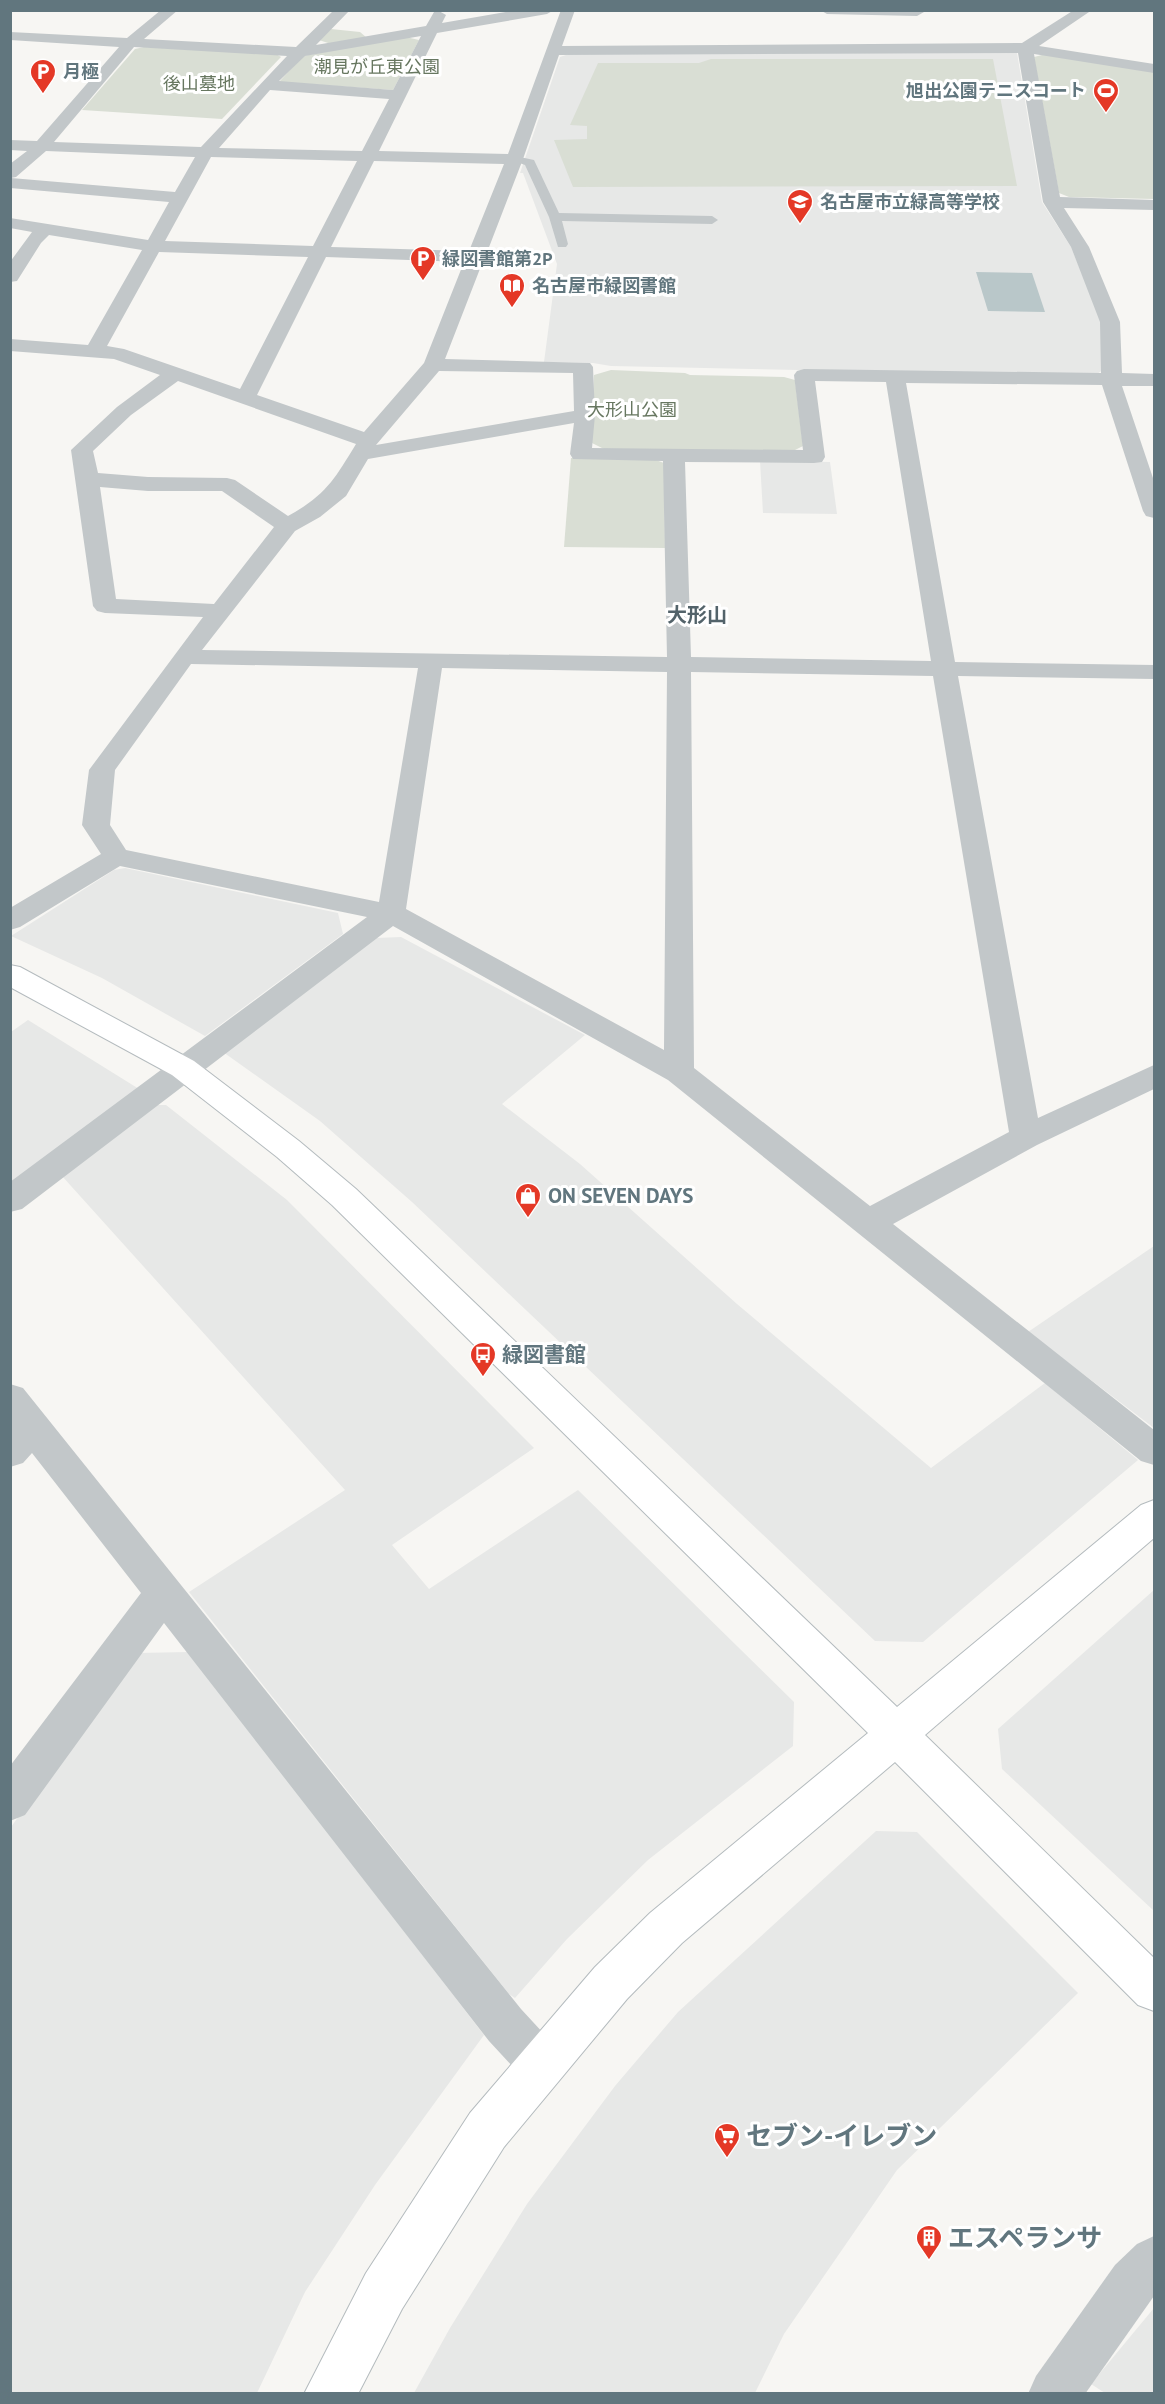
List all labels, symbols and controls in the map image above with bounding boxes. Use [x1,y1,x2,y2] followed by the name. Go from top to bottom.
[314,55,440,78] park label: 潮見が丘東公園
[28,57,58,95] parking icon: 月極
[63,60,99,83] place label: 月極
[163,72,235,95] park label: 後山墓地
[1091,76,1121,114] sports icon: 旭出公園テニスコート
[906,79,1086,102] place label: 旭出公園テニスコート
[785,187,815,225] school or university icon: 名古屋市立緑高等学校
[820,190,1000,213] place label: 名古屋市立緑高等学校
[408,244,438,282] parking icon: 緑図書館第2P
[442,247,553,270] place label: 緑図書館第2P
[497,271,527,309] library icon: 名古屋市緑図書館
[532,274,676,297] place label: 名古屋市緑図書館
[587,398,677,421] park label: 大形山公園
[667,602,727,628] district label: 大形山
[513,1181,543,1219] shop icon: ON SEVEN DAYS
[548,1182,693,1209] place label: ON SEVEN DAYS
[468,1340,498,1378] bus stop icon: 緑図書館
[502,1341,586,1368] place label: 緑図書館
[746,2119,937,2152] place label: セブン-イレブン
[712,2121,742,2159] supermarket icon: セブン-イレブン
[948,2221,1102,2254] place label: エスペランサ
[914,2223,944,2261] building icon: エスペランサ

